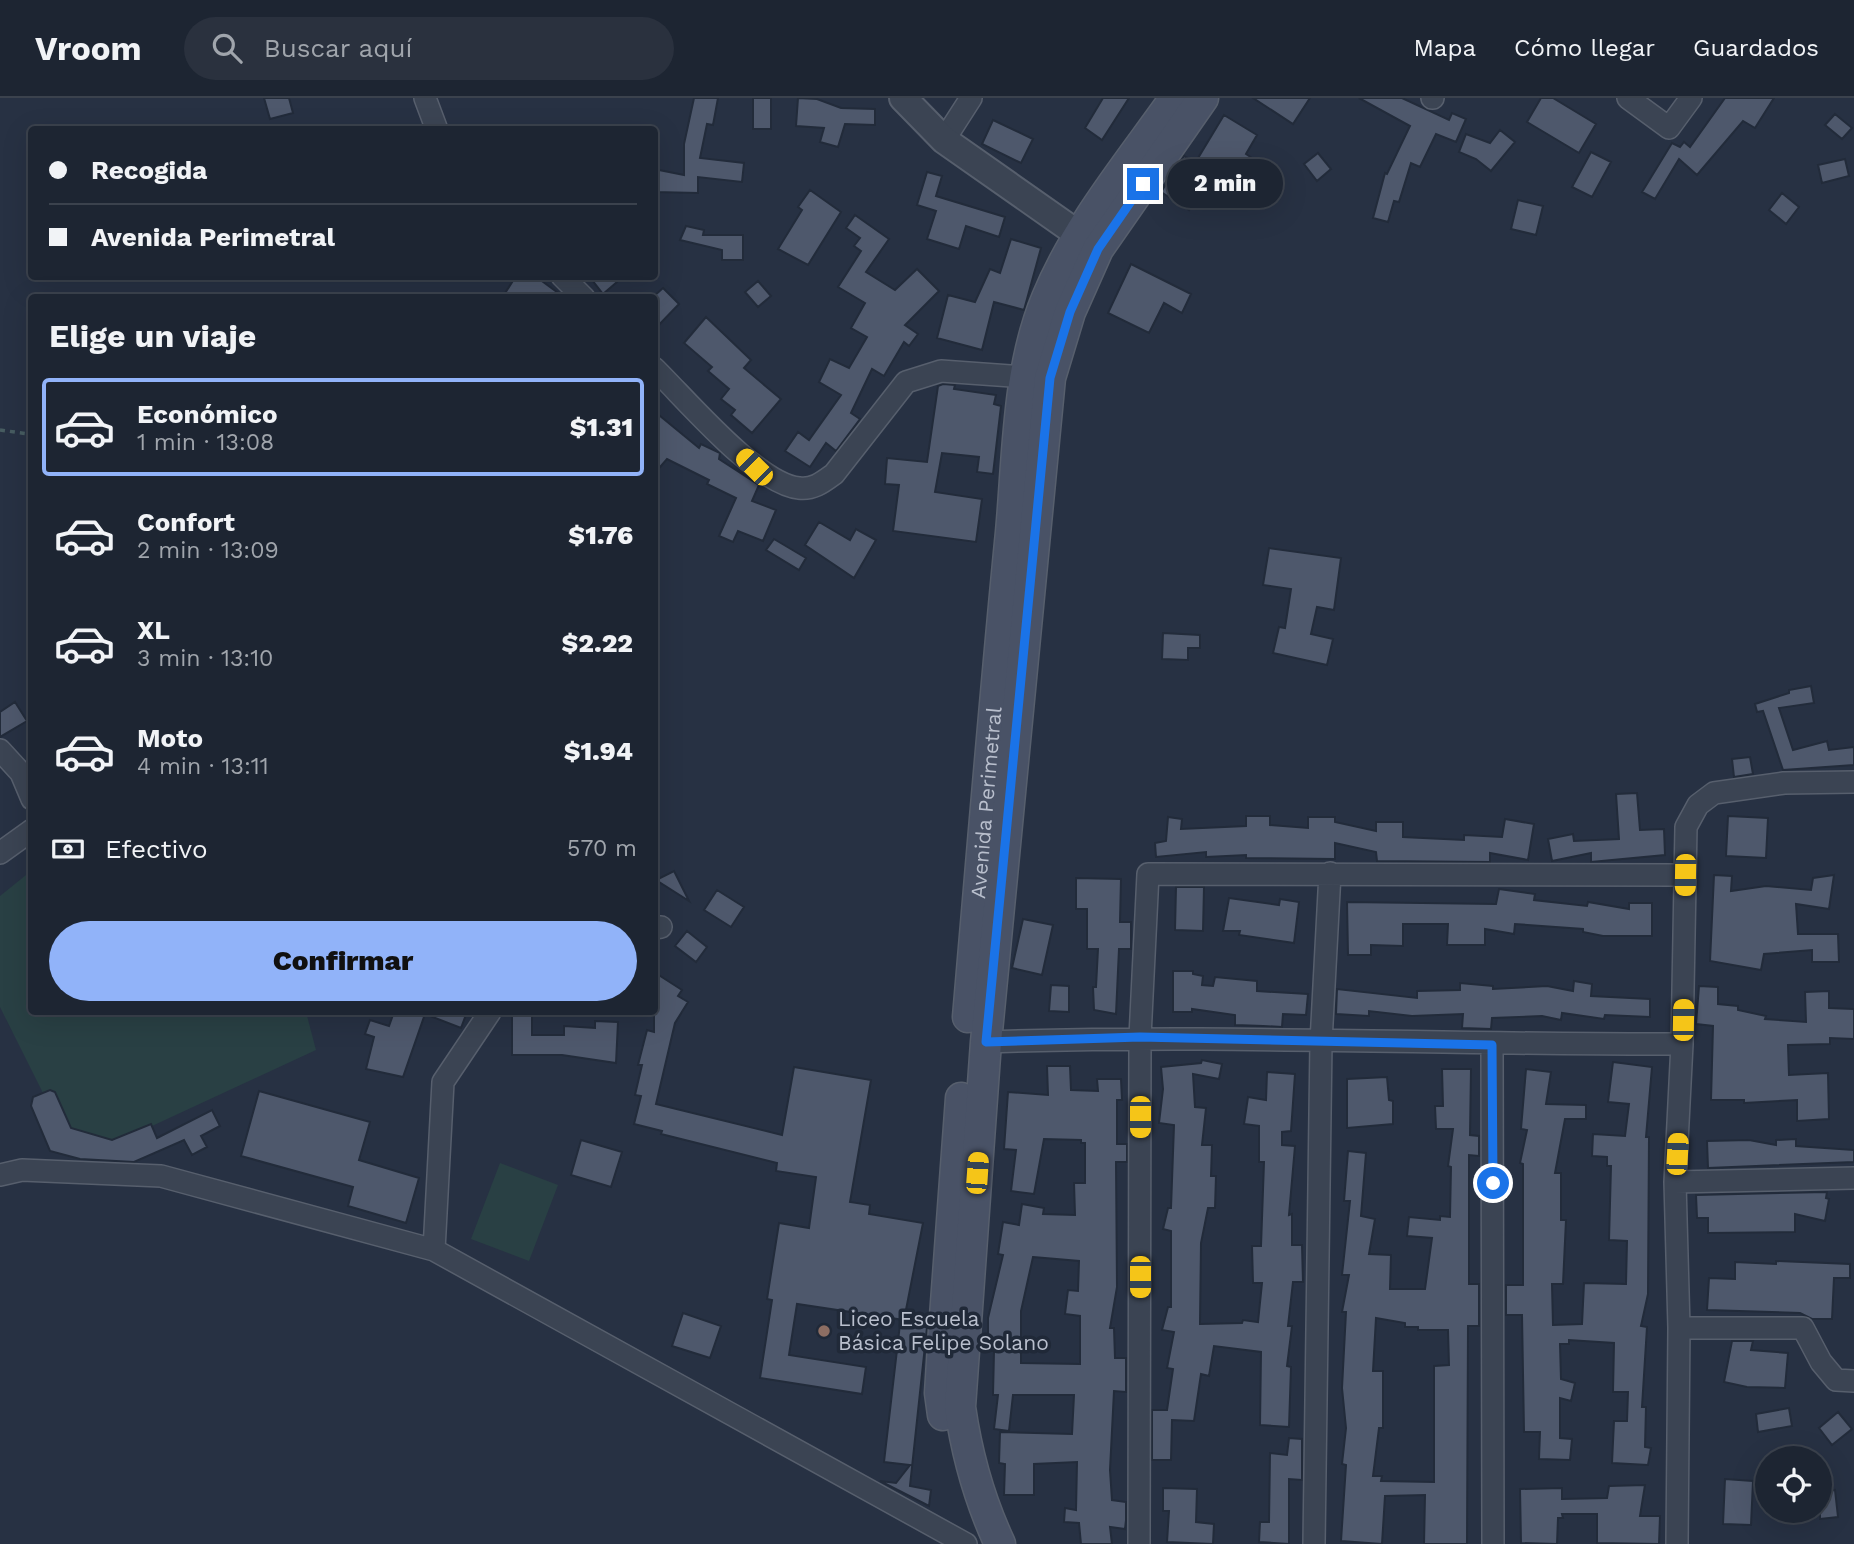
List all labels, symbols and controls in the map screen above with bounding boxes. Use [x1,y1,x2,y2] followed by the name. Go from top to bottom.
[184,17,674,80] search box
[35,29,142,68] text: Vroom
[208,29,246,67] icon: search
[264,33,413,63] text: Buscar aquí
[1414,34,1476,62] text: Mapa
[1514,34,1655,62] text: Cómo llegar
[1693,34,1819,62] text: Guardados
[91,155,207,185] text: Recogida
[1168,160,1283,208] callout: 2 min
[1127,168,1159,200] route end
[1194,170,1256,197] text: 2 min
[91,222,335,252] text: Avenida Perimetral
[49,317,256,355] text: Elige un viaje
[53,396,116,459] icon: car
[137,399,278,429] text: Económico
[570,412,633,442] text: $1.31
[137,429,274,456] text: 1 min · 13:08
[732,445,777,489] car
[53,504,116,567] icon: car
[137,507,235,537] text: Confort
[568,520,633,550] text: $1.76
[137,537,279,564] text: 2 min · 13:09
[53,612,116,675] icon: car
[137,615,170,645] text: XL
[562,628,633,658] text: $2.22
[137,645,273,672] text: 3 min · 13:10
[965,705,1007,900] street label: Avenida Perimetral
[53,720,116,783] icon: car
[137,723,203,753] text: Moto
[564,736,633,766] text: $1.94
[137,753,269,780] text: 4 min · 13:11
[49,830,87,868] icon: cash
[105,834,208,864] text: Efectivo
[567,835,637,862] text: 570 m
[1675,854,1696,896] car
[49,921,637,1001] button: Confirmar
[1673,999,1694,1041] car
[1130,1096,1151,1138] car
[1666,1132,1689,1176] car
[966,1151,989,1195] car
[1477,1167,1509,1199] route start
[1130,1256,1151,1298] car
[838,1306,1049,1355] place label: Liceo Escuela Básica Felipe Solano
[816,1323,832,1339] marker: Liceo Escuela Básica Felipe Solano
[1755,1446,1832,1523] map controls
[1755,1446,1832,1523] button: locate

